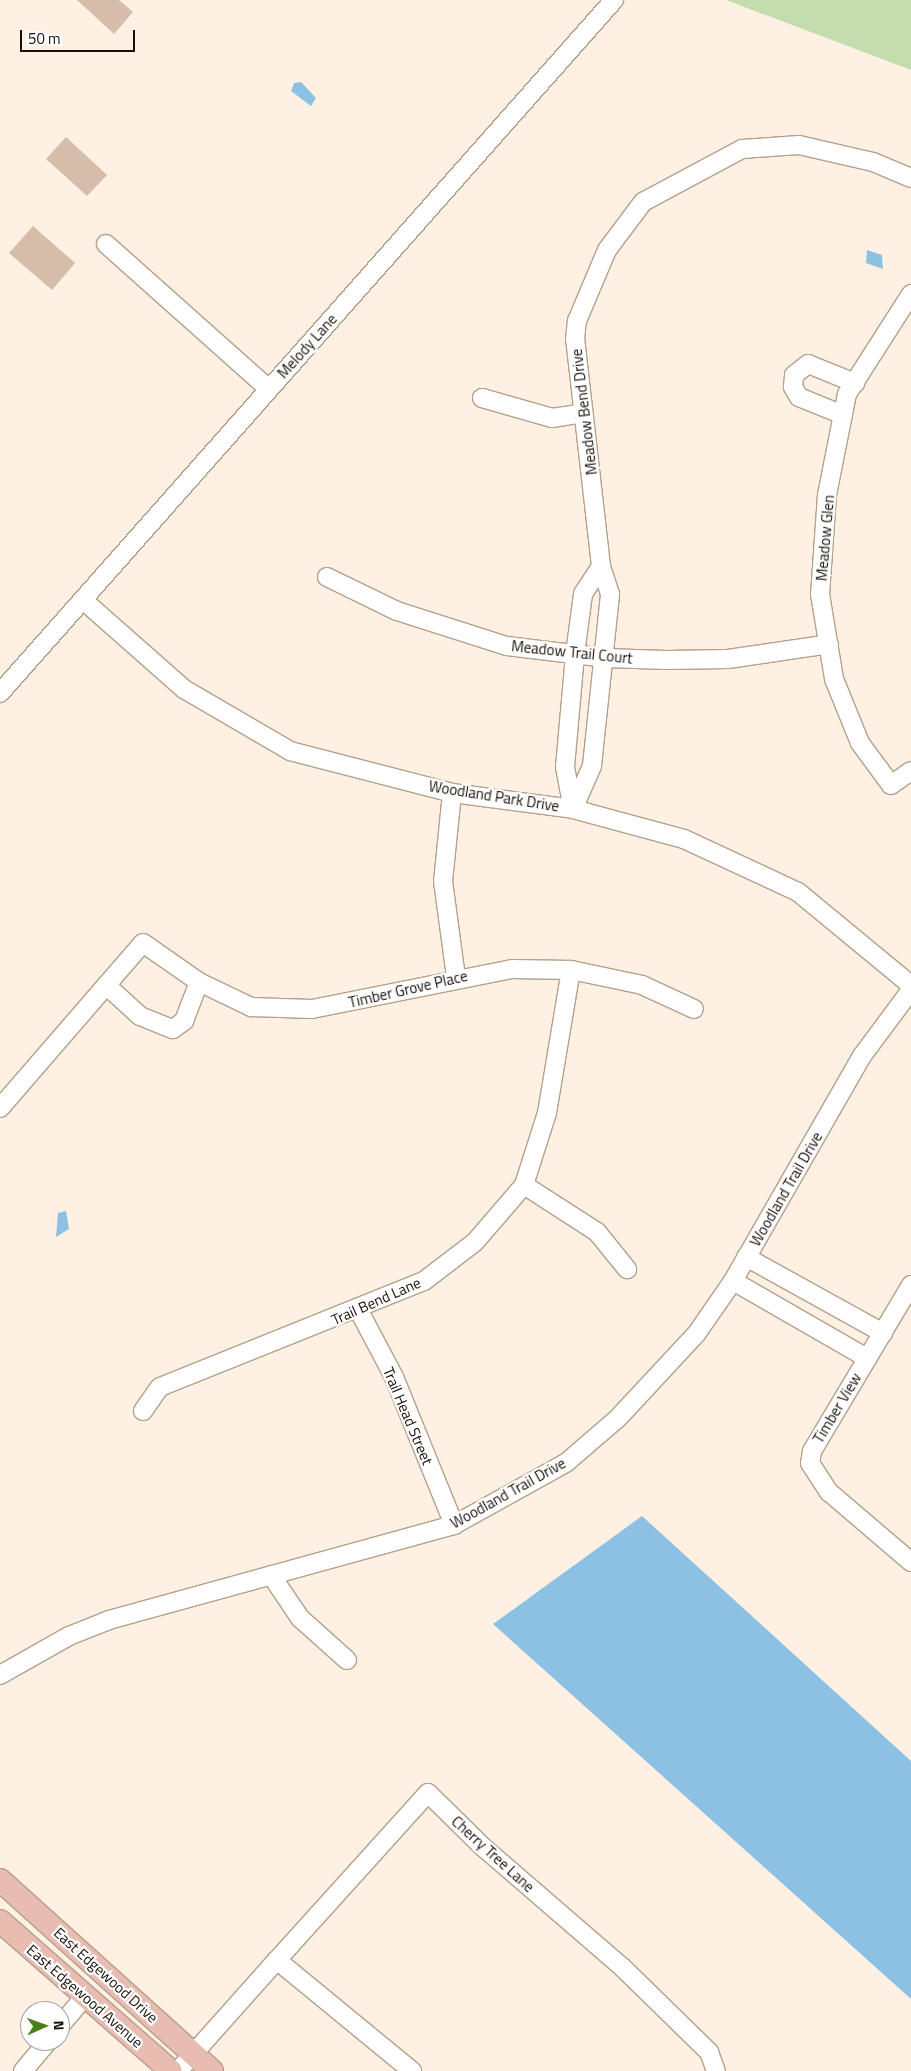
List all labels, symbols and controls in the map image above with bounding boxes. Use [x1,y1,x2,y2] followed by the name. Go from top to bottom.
[22,20,138,52] scale bar
[28,27,61,50] text: 50 m
[273,310,341,382] street label: Melody Lane
[567,348,601,476] street label: Meadow Bend Drive
[812,494,838,582] street label: Meadow Glen
[510,637,634,667] street label: Meadow Trail Court
[427,777,561,815] street label: Woodland Park Drive
[347,967,469,1011] street label: Timber Grove Place
[746,1129,826,1249] street label: Woodland Trail Drive
[329,1273,423,1329] street label: Trail Bend Lane
[379,1364,437,1468] street label: Trail Head Street
[809,1370,865,1446] street label: Timber View
[447,1454,569,1532] street label: Woodland Trail Drive
[448,1812,538,1896] street label: Cherry Tree Lane
[50,1924,162,2026] street label: East Edgewood Drive
[23,1941,147,2051] street label: East Edgewood Avenue
[20,2001,70,2051] north arrow
[49,2020,70,2031] text: N

